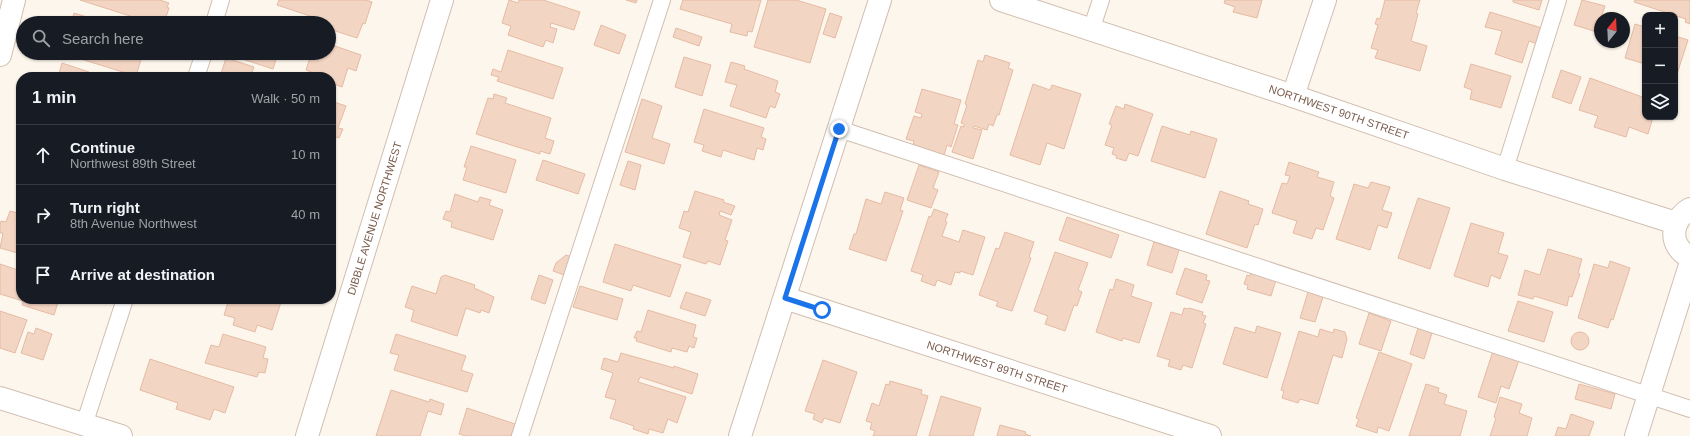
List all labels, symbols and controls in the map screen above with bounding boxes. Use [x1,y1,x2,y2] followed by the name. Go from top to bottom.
[1594,12,1630,48] north arrow
[1642,12,1678,120] map controls
[1642,12,1678,48] button: +
[16,16,336,60] search box
[30,27,52,49] icon: search
[62,30,144,47] text: Search here
[1642,48,1678,84] button: −
[1267,83,1411,142] street label: NORTHWEST 90TH STREET
[1642,84,1678,120] button: layers
[32,88,76,107] text: 1 min
[251,91,320,106] text: Walk · 50 m
[830,120,848,138] route end
[70,139,135,156] text: Continue
[345,140,404,296] street label: DIBBLE AVENUE NORTHWEST
[32,144,54,166] icon: ahead
[291,147,320,162] text: 10 m
[70,156,196,171] text: Northwest 89th Street
[70,199,140,216] text: Turn right
[32,204,54,226] icon: right
[291,207,320,222] text: 40 m
[70,216,197,231] text: 8th Avenue Northwest
[32,264,54,286] icon: arrive
[70,266,215,283] text: Arrive at destination
[813,301,831,319] route start
[925,338,1069,395] street label: NORTHWEST 89TH STREET

